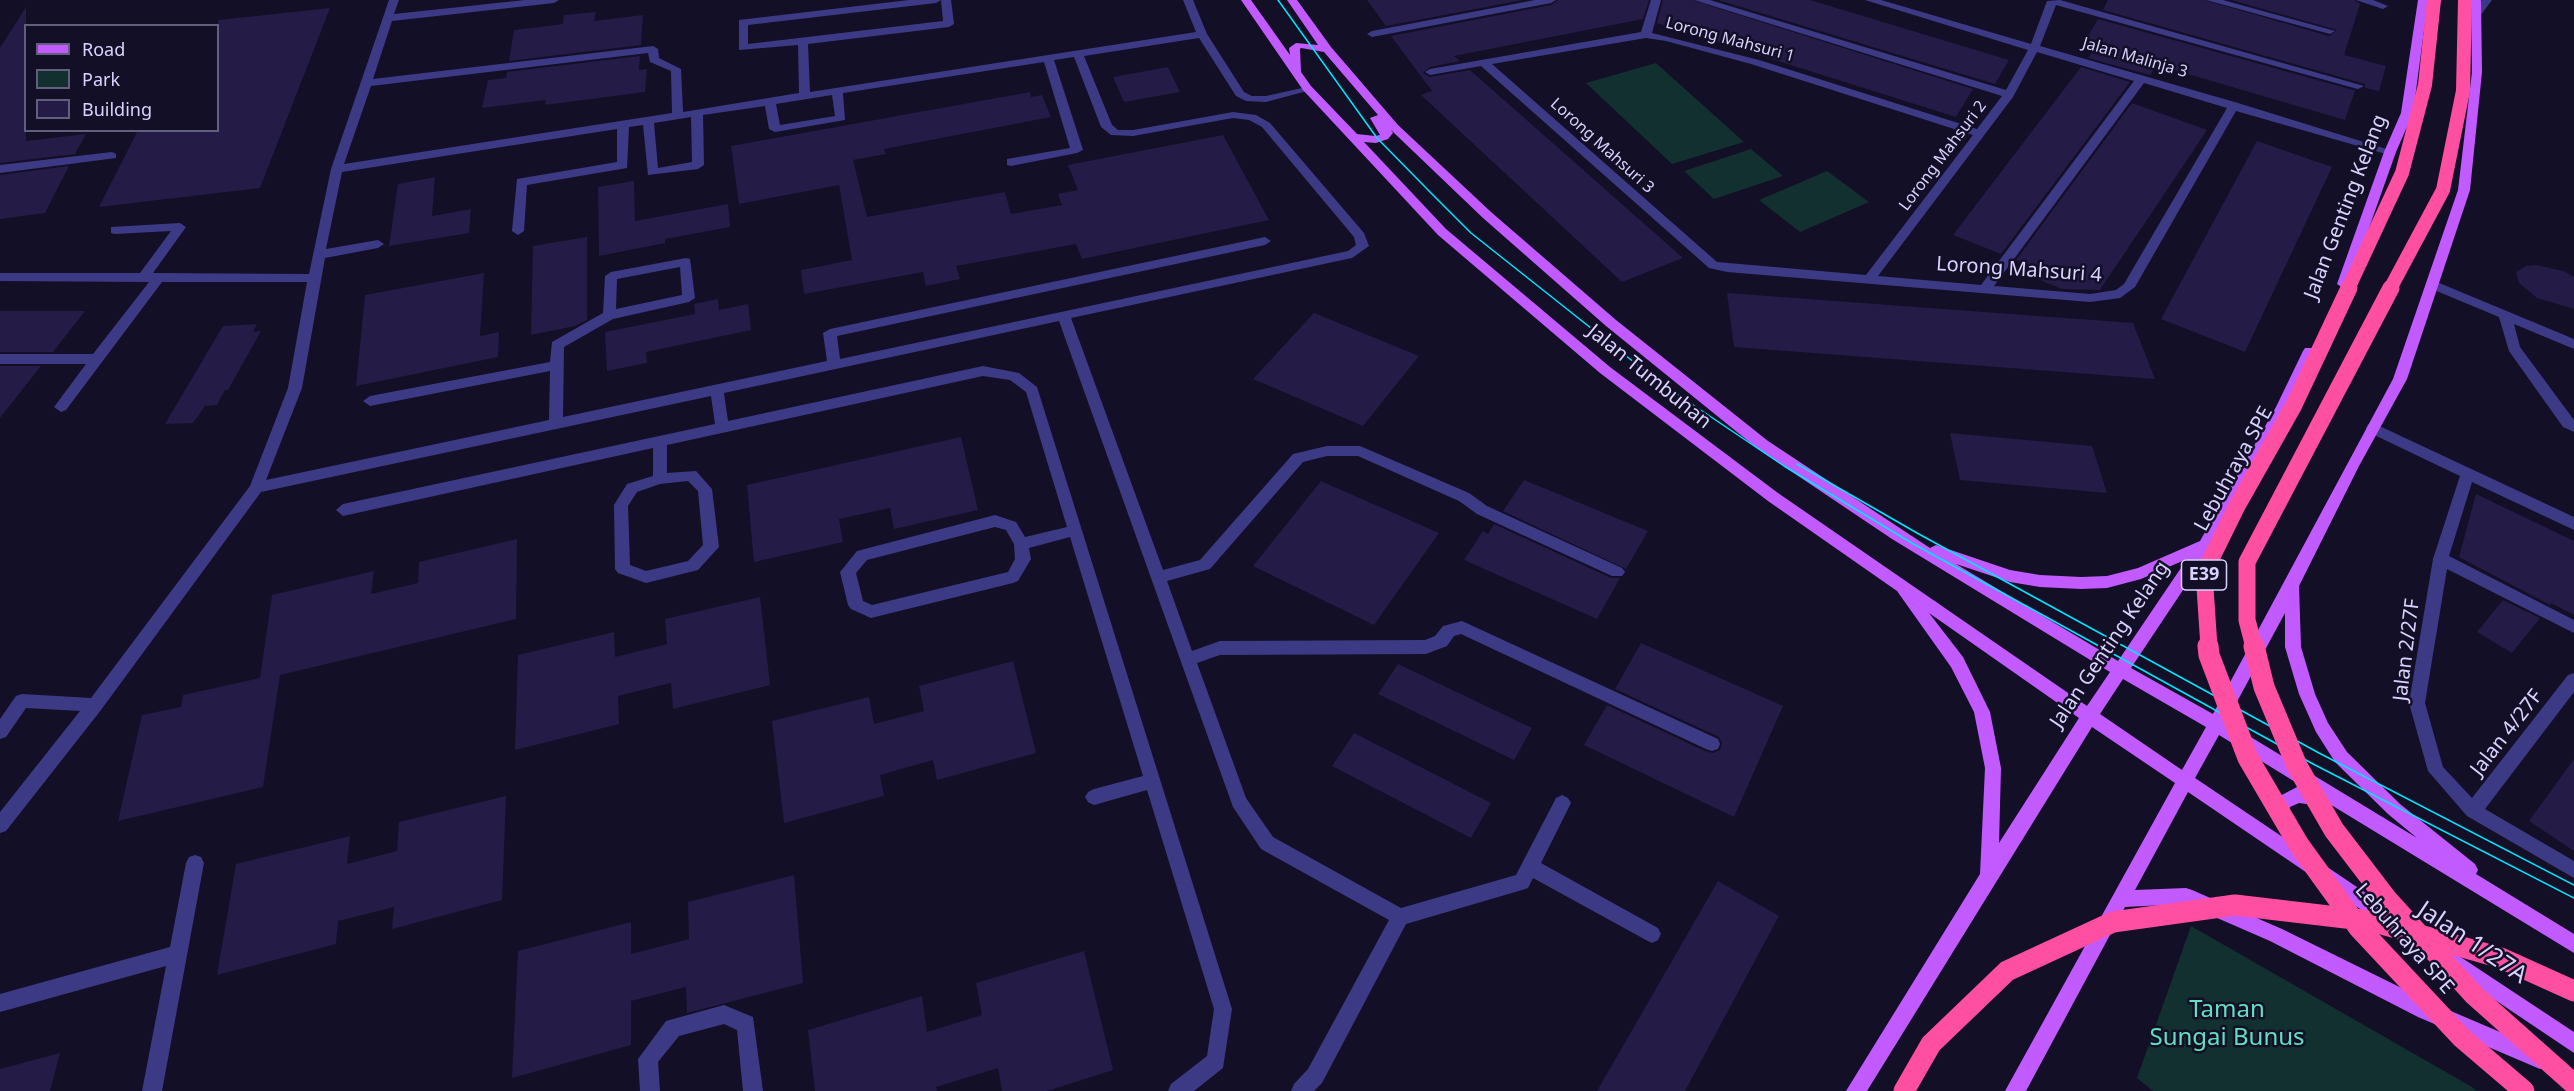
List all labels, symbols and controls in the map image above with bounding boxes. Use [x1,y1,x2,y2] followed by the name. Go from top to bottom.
[1663,14,1797,66] street label: Lorong Mahsuri 1
[24,24,219,132] legend
[2080,34,2190,82] street label: Jalan Malinja 3
[82,37,125,61] text: Road
[82,67,120,91] text: Park
[1546,94,1658,198] street label: Lorong Mahsuri 3
[82,97,152,121] text: Building
[1895,97,1991,215] street label: Lorong Mahsuri 2
[2300,111,2392,303] street label: Jalan Genting Kelang
[1935,252,2103,288] street label: Lorong Mahsuri 4
[1582,320,1716,434] street label: Jalan Tumbuhan
[2190,403,2278,535] street label: Lebuhraya SPE
[2045,557,2175,733] street label: Jalan Genting Kelang
[2182,560,2226,590] road number: E39
[2389,598,2425,702] street label: Jalan 2/27F
[2466,685,2548,781] street label: Jalan 4/27F
[2349,879,2459,999] street label: Lebuhraya SPE
[2412,896,2532,990] street label: Jalan 1/27A
[2149,996,2305,1052] park label: Taman Sungai Bunus

